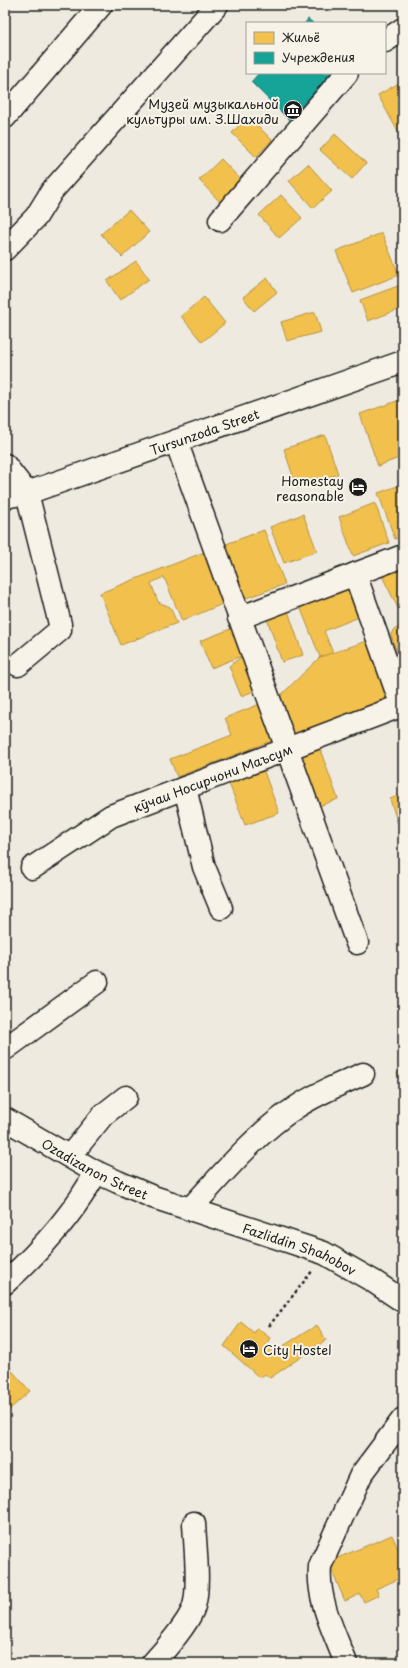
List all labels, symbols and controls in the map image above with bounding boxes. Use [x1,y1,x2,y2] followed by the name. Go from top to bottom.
[246,22,386,74] legend
[281,28,320,46] text: Жильё
[282,48,355,66] text: Учреждения
[126,94,279,128] place label: Музей музыкальной культуры им. З.Шахиди
[282,99,304,121] museum icon: Музей музыкальной культуры им. З.Шахиди
[147,403,262,459] street label: Tursunzoda Street
[276,471,344,505] place label: Homestay reasonable
[347,476,369,498] hotel icon: Homestay reasonable
[130,739,295,816] street label: кӯчаи Носирчони Маъсум
[39,1133,151,1203] street label: Ozadizanon Street
[240,1218,360,1279] street label: Fazliddin Shahobov
[238,1338,260,1360] hotel icon: City Hostel
[263,1340,332,1359] place label: City Hostel

